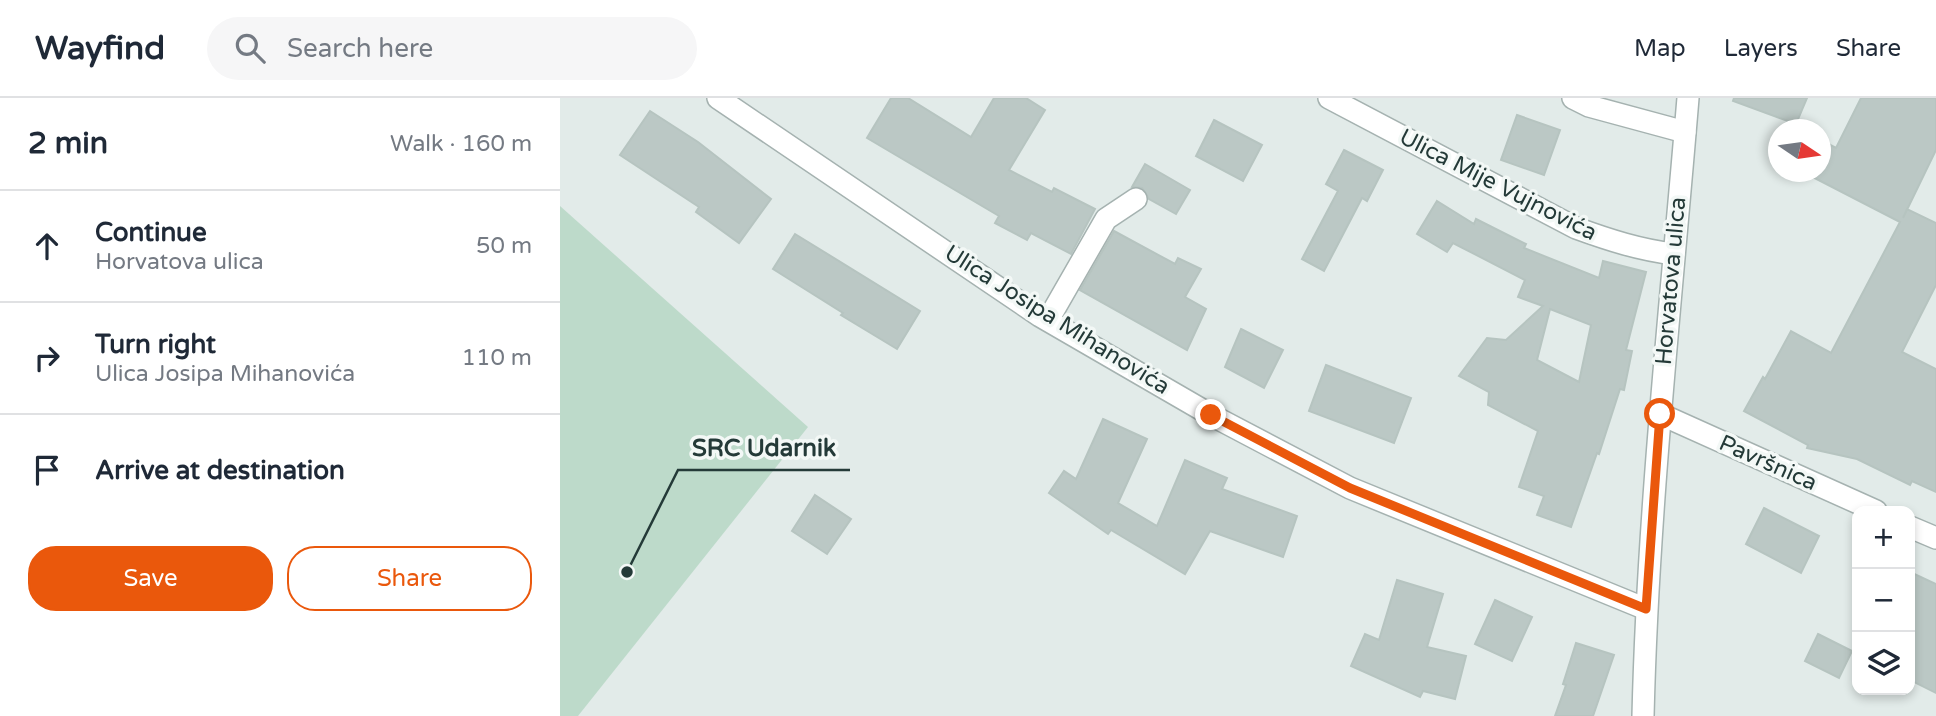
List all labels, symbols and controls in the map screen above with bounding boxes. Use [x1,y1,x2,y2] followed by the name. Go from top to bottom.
[207,17,697,80] search box
[35,29,165,68] text: Wayfind
[231,29,269,67] icon: search
[287,33,433,64] text: Search here
[1634,34,1686,63] text: Map
[1724,34,1798,63] text: Layers
[1836,34,1901,63] text: Share
[1768,119,1831,182] north arrow
[1394,123,1602,247] street label: Ulica Mije Vujnovića
[28,125,108,162] text: 2 min
[390,130,532,158] text: Walk · 160 m
[1650,196,1692,366] street label: Horvatova ulica
[95,217,207,248] text: Continue
[28,227,66,265] icon: ahead
[476,232,532,260] text: 50 m
[939,239,1175,401] street label: Ulica Josipa Mihanovića
[95,248,264,276] text: Horvatova ulica
[95,329,216,360] text: Turn right
[28,339,66,377] icon: right
[462,344,532,372] text: 110 m
[95,360,355,388] text: Ulica Josipa Mihanovića
[1644,398,1675,429] route start
[1195,399,1226,430] route end
[678,425,850,470] callout: SRC Udarnik
[1715,429,1821,497] street label: Pavršnica
[692,434,836,463] text: SRC Udarnik
[28,451,66,489] icon: arrive
[95,455,345,486] text: Arrive at destination
[1852,506,1915,695] map controls
[1852,506,1915,569] button: +
[28,546,273,611] button: Save
[287,546,532,611] button: Share
[1852,569,1915,632] button: −
[1852,632,1915,695] button: layers

